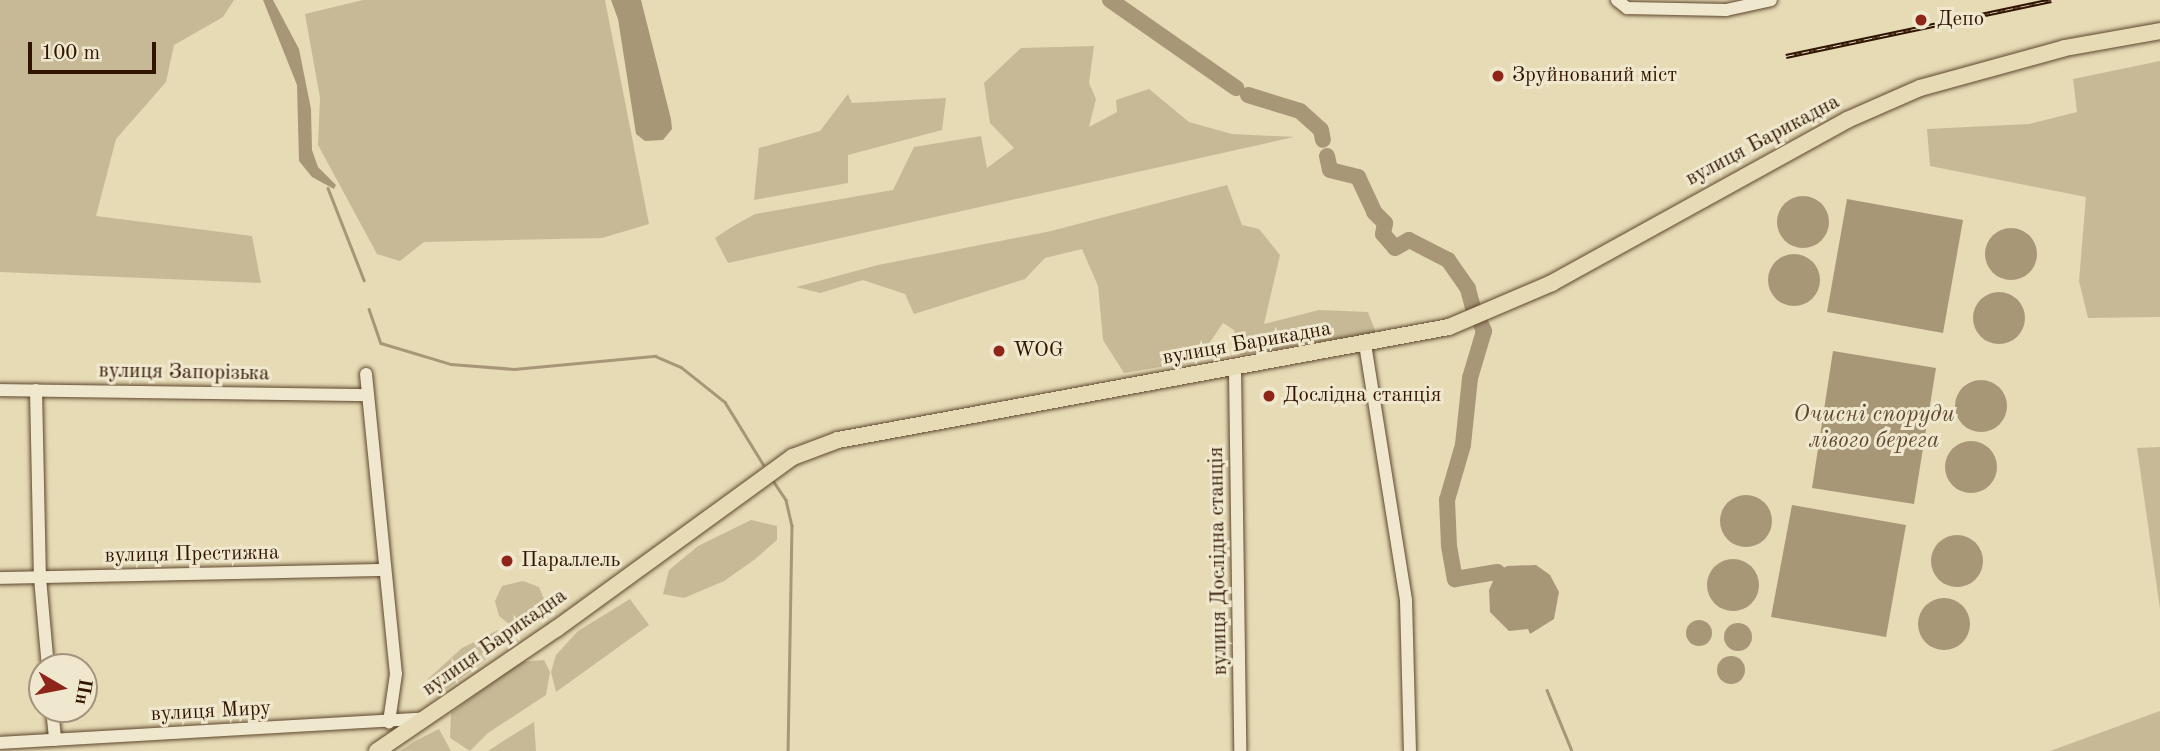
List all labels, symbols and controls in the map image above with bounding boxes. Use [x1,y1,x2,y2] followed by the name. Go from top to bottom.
[1937,7,1984,33] place label: Депо
[1911,10,1931,30] marker: Депо
[32,28,159,72] scale bar
[41,43,100,64] text: 100 m
[1512,63,1677,89] place label: Зруйнований міст
[1490,68,1506,84] marker: Зруйнований міст
[1682,90,1844,192] street label: вулиця Барикадна
[1161,317,1333,371] street label: вулиця Барикадна
[1013,338,1064,364] place label: WOG
[991,343,1007,359] marker: WOG
[98,359,270,387] street label: вулиця Запорізька
[1283,383,1441,409] place label: Дослідна станція
[1261,388,1277,404] marker: Дослідна станція
[1793,401,1955,455] water label: Очисні споруди лівого берега
[1204,446,1234,676] street label: вулиця Дослідна станція
[104,541,280,569] street label: вулиця Престижна
[521,548,620,574] place label: Параллель
[499,553,515,569] marker: Параллель
[418,584,572,702] street label: вулиця Барикадна
[28,653,98,723] north arrow
[71,677,94,706] text: Пн
[150,696,272,728] street label: вулиця Миру

